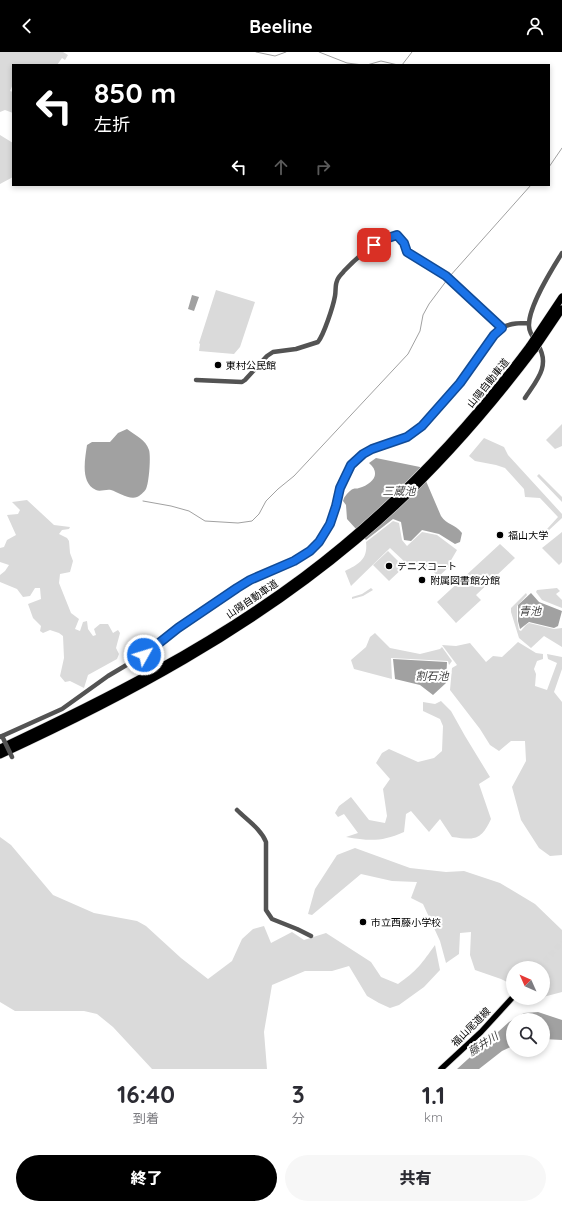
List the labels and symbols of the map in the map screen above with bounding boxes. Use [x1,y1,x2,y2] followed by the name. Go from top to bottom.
[357,228,391,262] pin
[464,356,512,410] street label: 山陽自動車道
[226,359,276,372] place label: 東村公民館
[213,360,223,370] marker: 東村公民館
[383,484,416,498] water label: 三蔵池
[508,529,548,542] place label: 福山大学
[495,530,505,540] marker: 福山大学
[397,560,457,573] place label: テニスコート
[384,561,394,571] marker: テニスコート
[430,574,500,587] place label: 附属図書館分館
[417,575,427,585] marker: 附属図書館分館
[223,577,281,621] street label: 山陽自動車道
[519,604,542,618] water label: 青池
[123,634,165,676] position arrow
[416,669,449,683] water label: 割石池
[371,916,441,929] place label: 市立西藤小学校
[358,917,368,927] marker: 市立西藤小学校
[506,961,550,1005] north arrow
[449,1005,493,1049] street label: 福山尾道線
[465,1029,501,1059] water label: 藤井川

